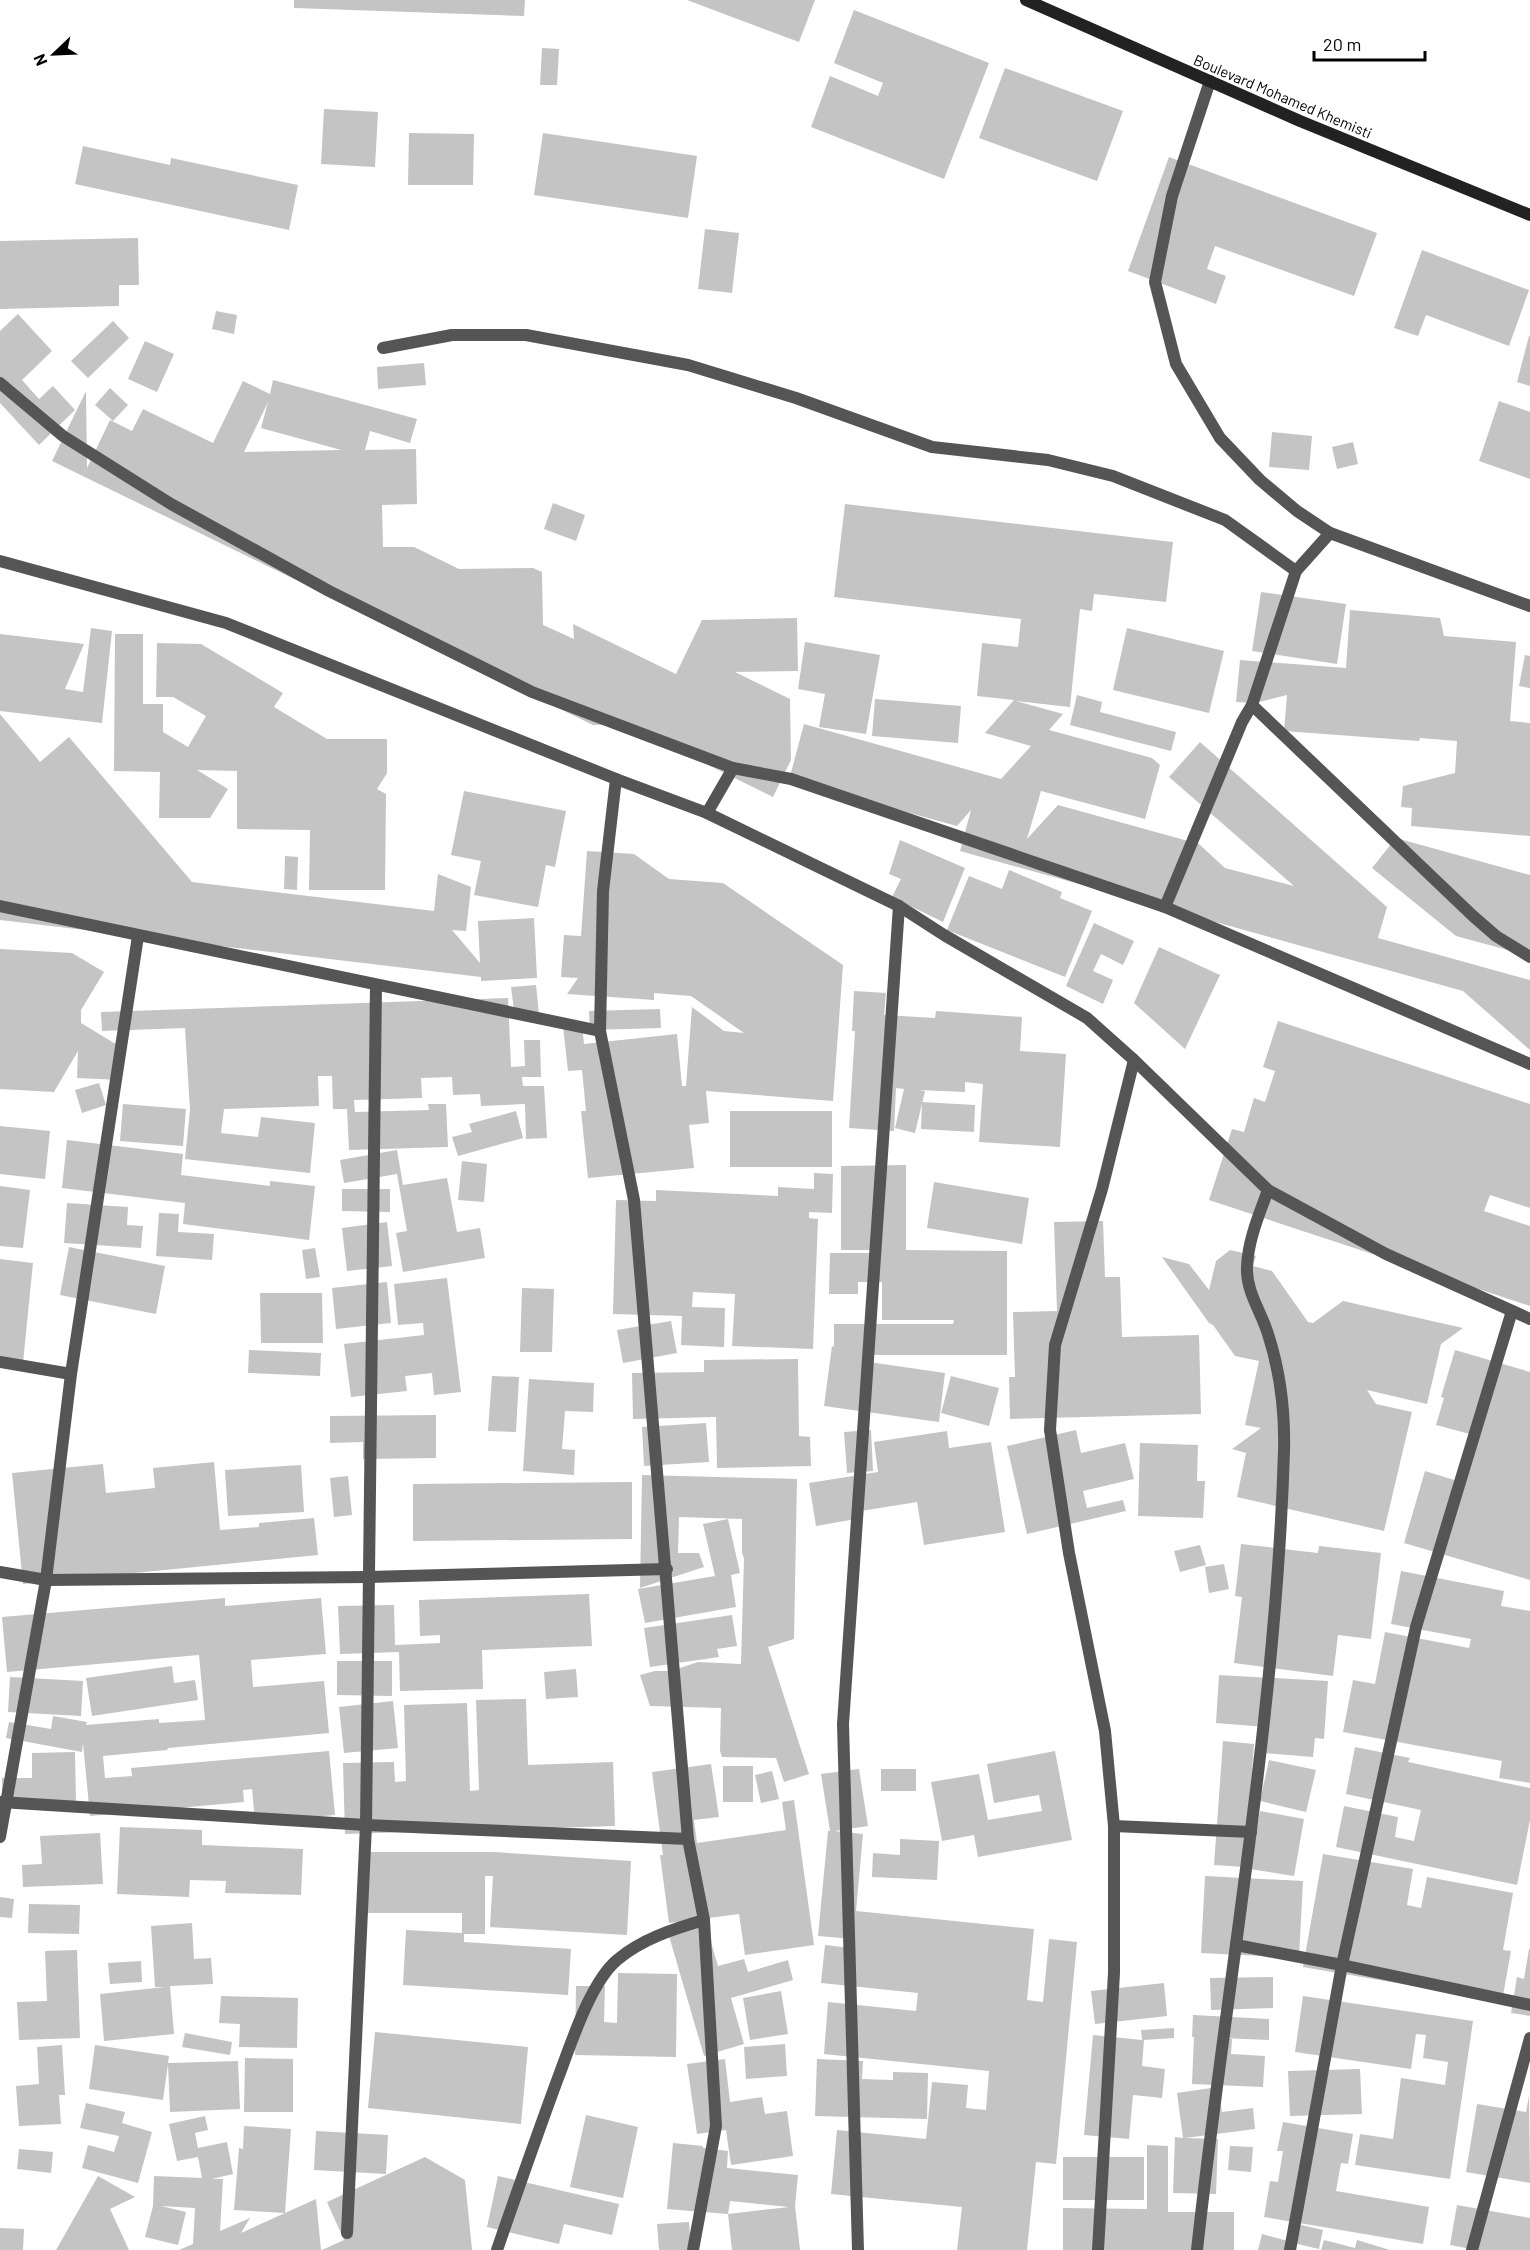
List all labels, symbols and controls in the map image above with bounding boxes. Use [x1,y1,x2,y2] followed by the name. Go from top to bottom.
[24,24,84,84] north arrow
[1314,24,1425,62] scale bar
[1323,33,1361,55] text: 20 m
[1191,50,1375,142] street label: Boulevard Mohamed Khemisti
[29,51,51,69] text: N

